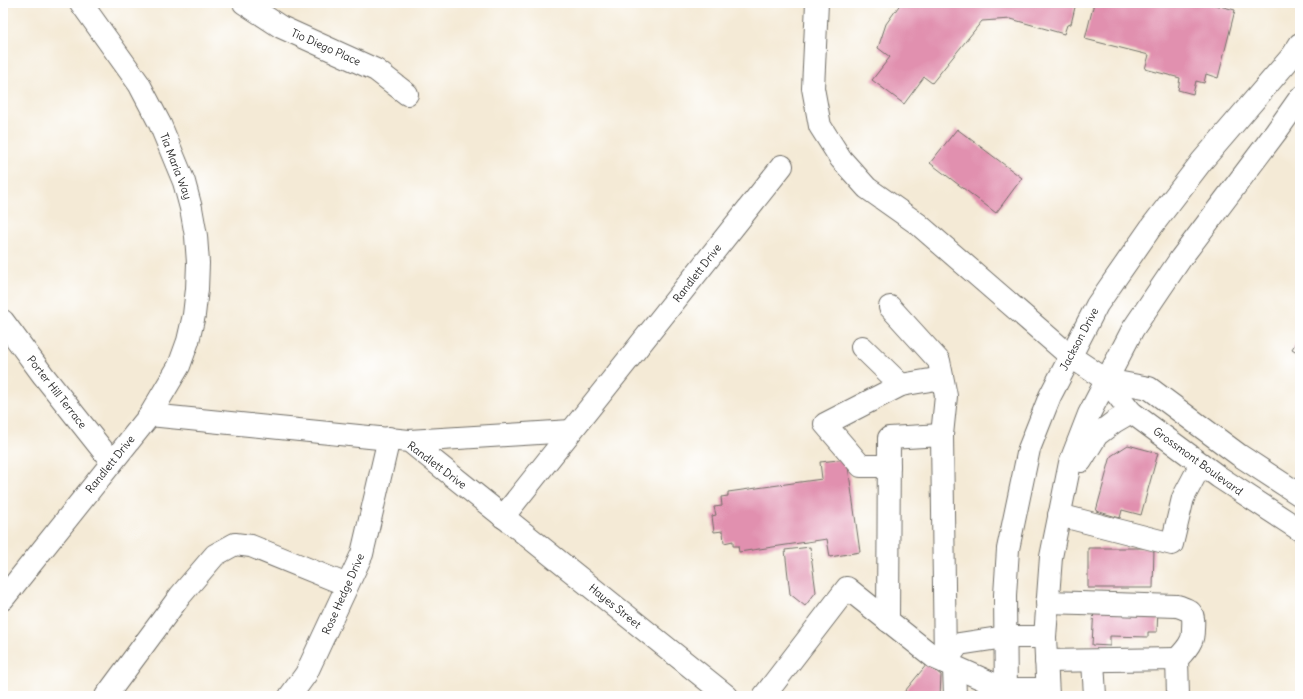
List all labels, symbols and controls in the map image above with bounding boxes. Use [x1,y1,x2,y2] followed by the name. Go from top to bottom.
[289,25,363,69] street label: Tio Diego Place
[157,131,195,201] street label: Tia Maria Way
[670,241,724,305] street label: Randlett Drive
[1057,305,1101,373] street label: Jackson Drive
[24,353,90,431] street label: Porter Hill Terrace
[1150,424,1246,499] street label: Grossmont Boulevard
[82,432,138,496] street label: Randlett Drive
[405,438,469,492] street label: Randlett Drive
[319,551,367,637] street label: Rose Hedge Drive
[586,581,644,632] street label: Hayes Street

